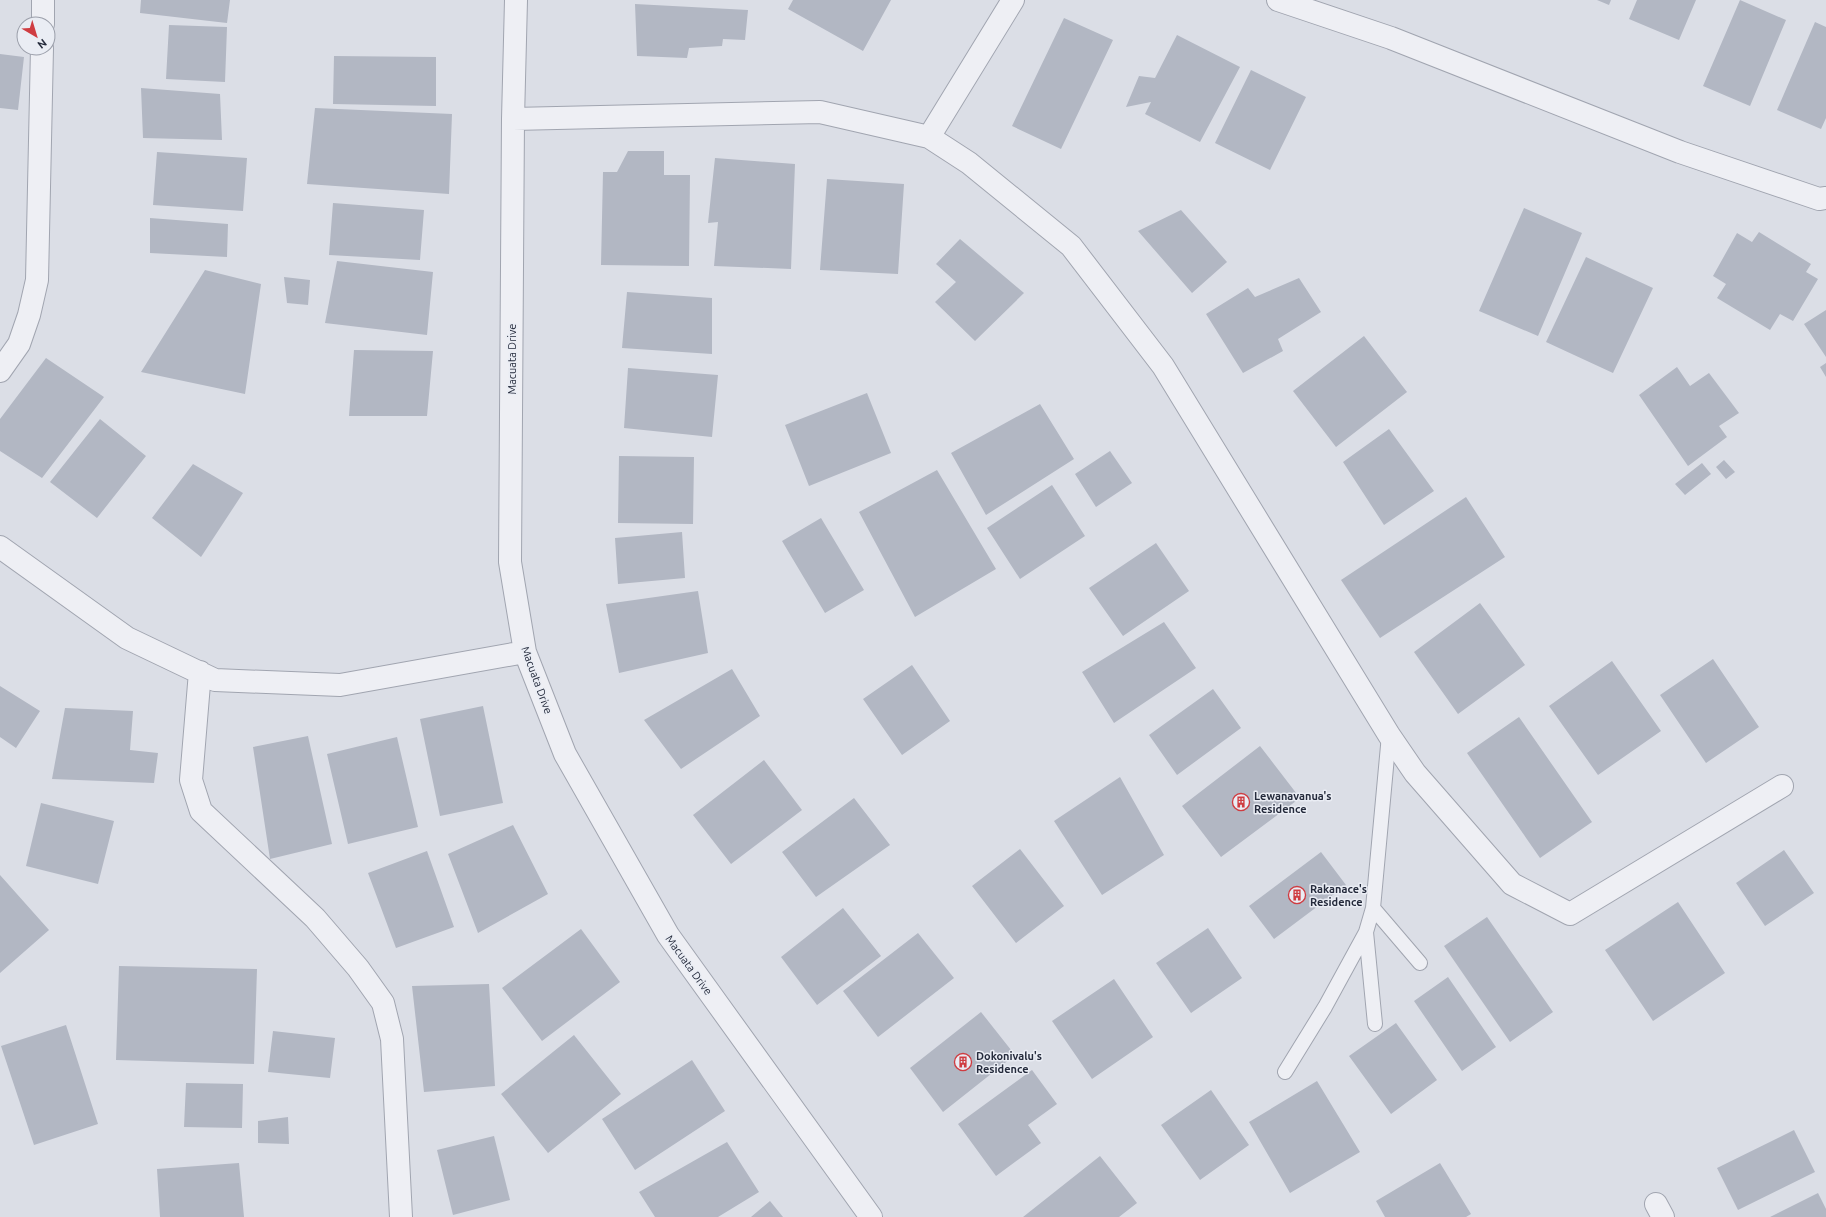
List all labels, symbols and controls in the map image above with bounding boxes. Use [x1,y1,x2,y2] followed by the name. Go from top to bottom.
[16,16,56,56] north arrow
[35,37,49,51] text: N
[506,324,518,394] street label: Macuata Drive
[519,645,555,715] street label: Macuata Drive
[1254,790,1332,815] place label: Lewanavanua's Residence
[1231,792,1251,812] building icon: Lewanavanua's Residence
[1310,883,1367,908] place label: Rakanace's Residence
[1287,885,1307,905] building icon: Rakanace's Residence
[663,933,715,997] street label: Macuata Drive
[976,1050,1042,1075] place label: Dokonivalu's Residence
[953,1052,973,1072] building icon: Dokonivalu's Residence

